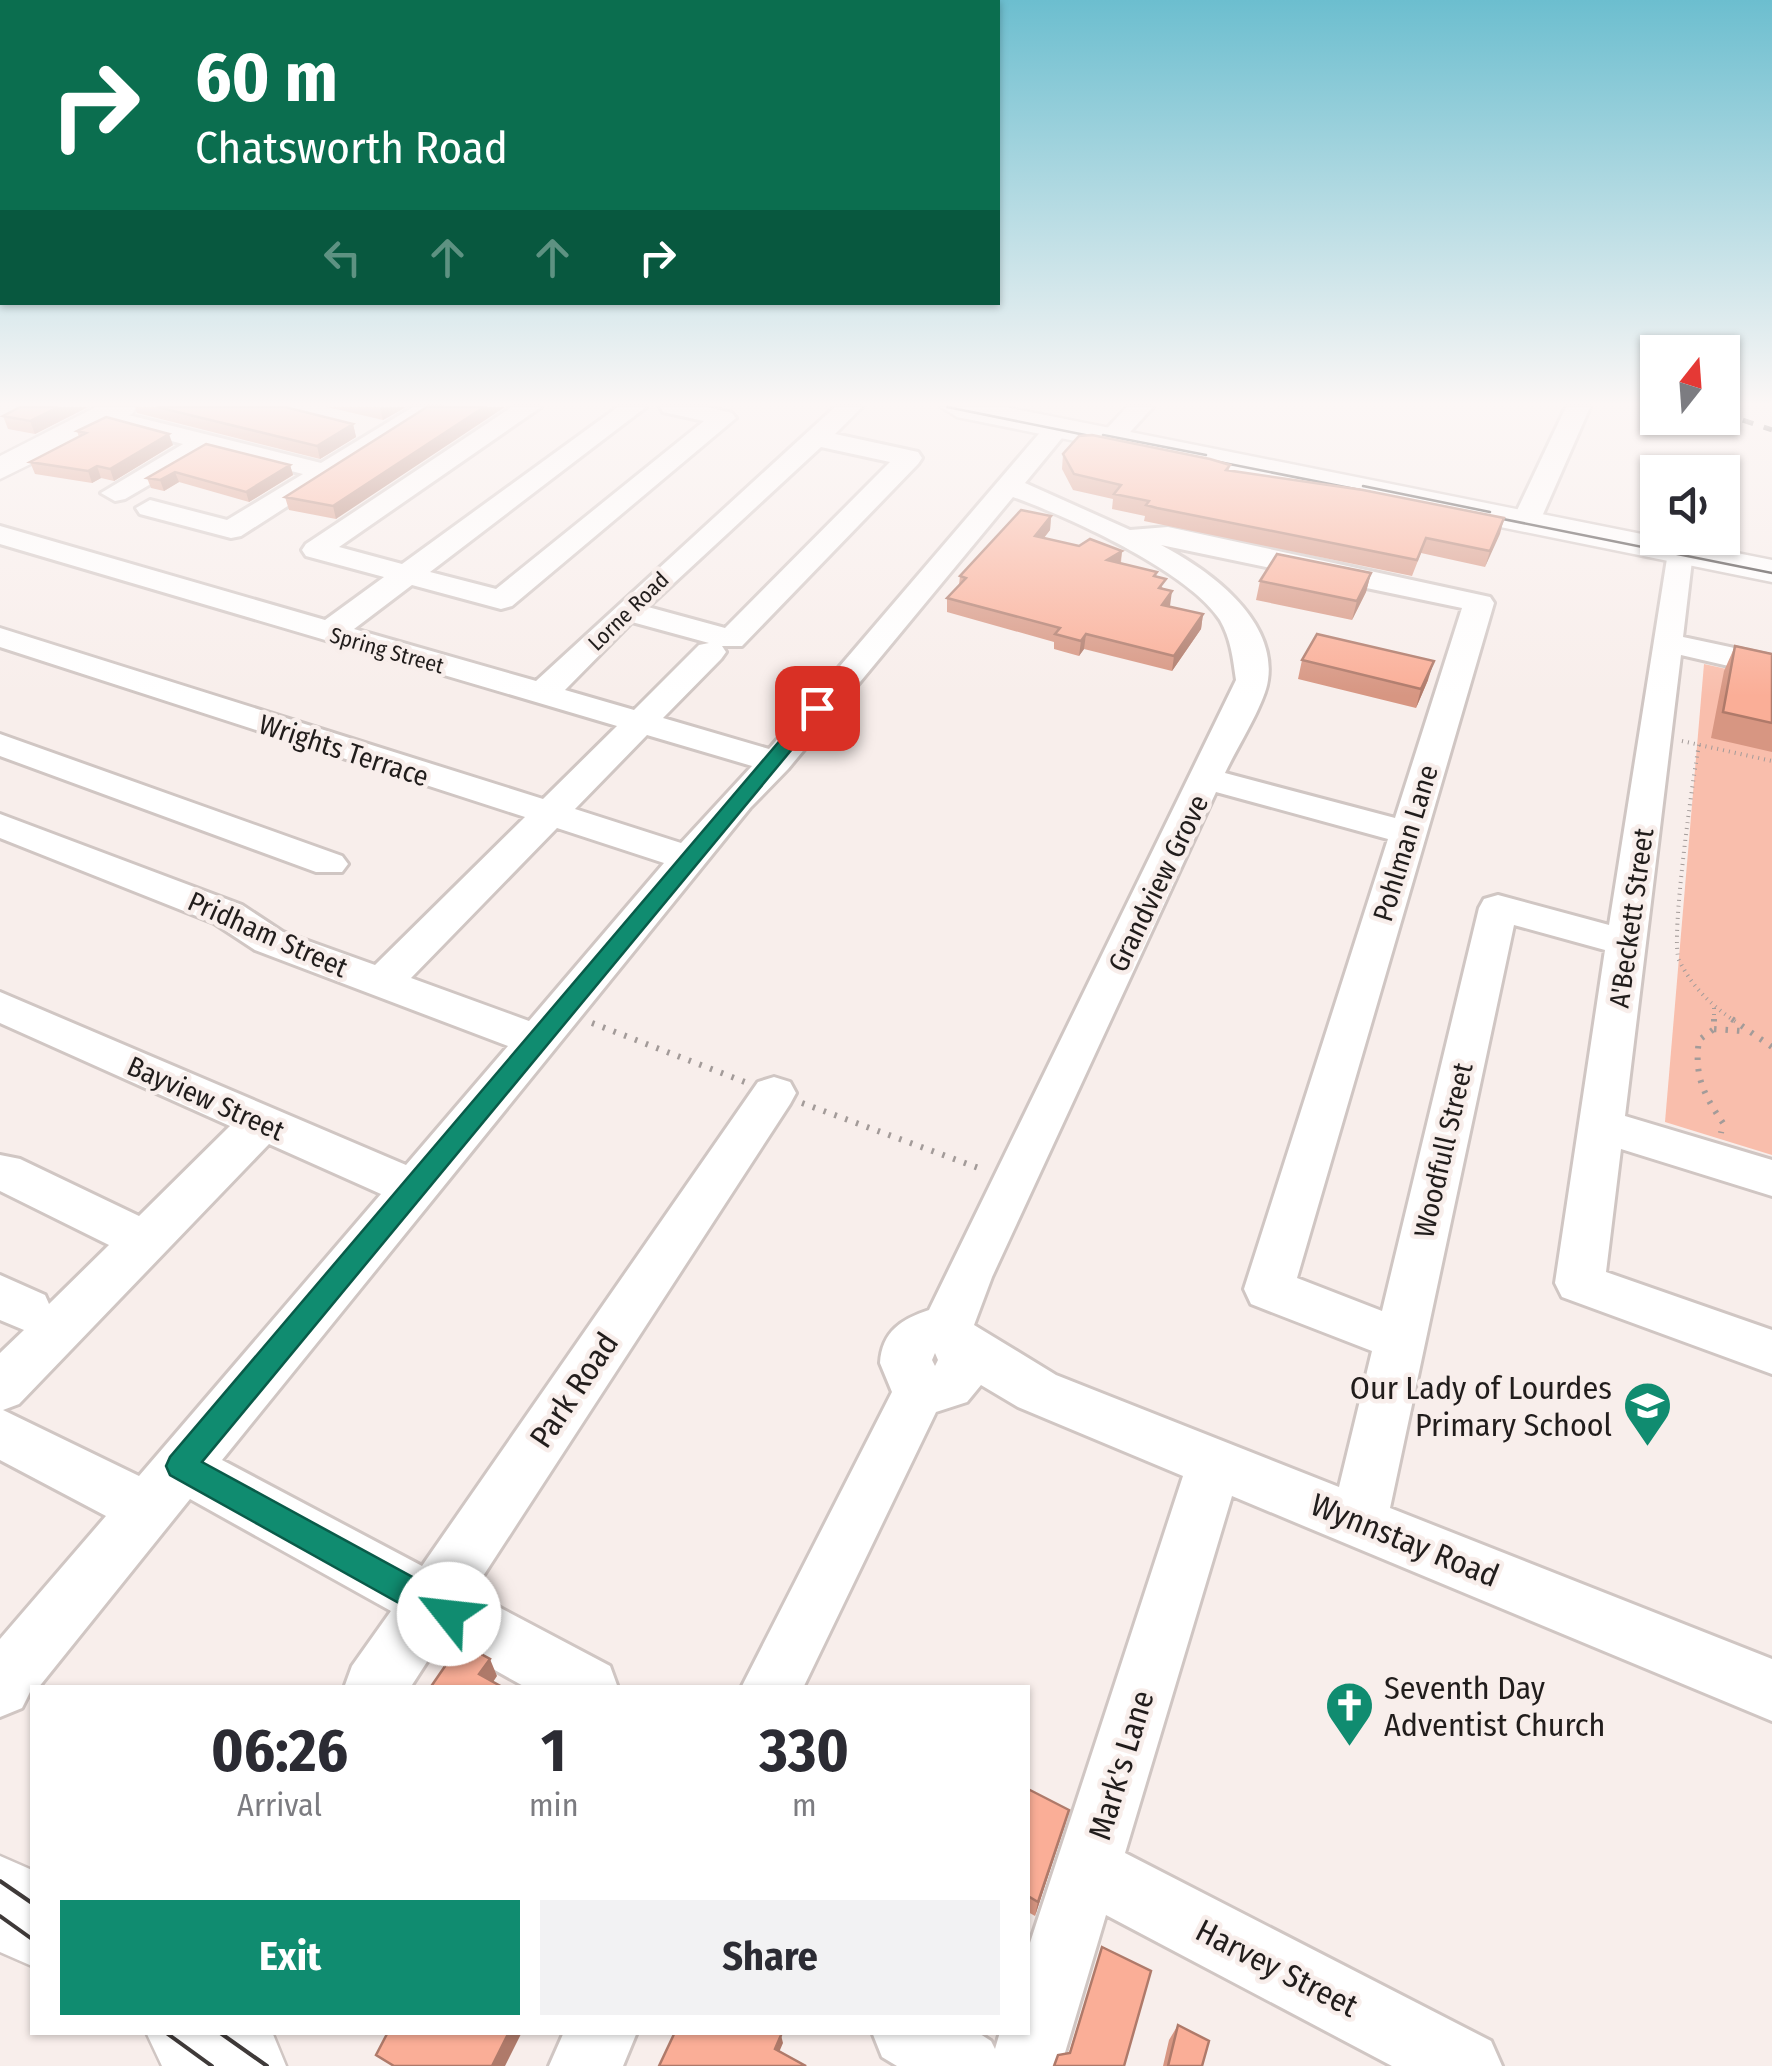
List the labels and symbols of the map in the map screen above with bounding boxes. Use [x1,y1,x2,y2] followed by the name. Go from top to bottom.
[1640,335,1740,435] north arrow
[582,566,674,656] street label: Lorne Road
[327,621,448,680] street label: Spring Street
[775,666,860,751] pin
[255,708,433,793] street label: Wrights Terrace
[1366,761,1445,925] street label: Pohlman Lane
[1101,789,1215,977] street label: Grandview Grove
[1603,825,1661,1010] street label: A'Beckett Street
[183,885,354,985] street label: Pridham Street
[122,1049,290,1148] street label: Bayview Street
[1407,1059,1480,1241] street label: Woodfull Street
[522,1325,626,1455] street label: Park Road
[1350,1369,1612,1444] place label: Our Lady of Lourdes Primary School
[1621,1380,1673,1448] school or university icon: Our Lady of Lourdes Primary School
[1306,1485,1504,1595] street label: Wynnstay Road
[397,1562,501,1666] position arrow
[1384,1669,1605,1744] place label: Seventh Day Adventist Church
[1323,1680,1375,1748] church icon: Seventh Day Adventist Church
[1080,1686,1162,1844] street label: Mark's Lane
[1190,1911,1365,2025] street label: Harvey Street

